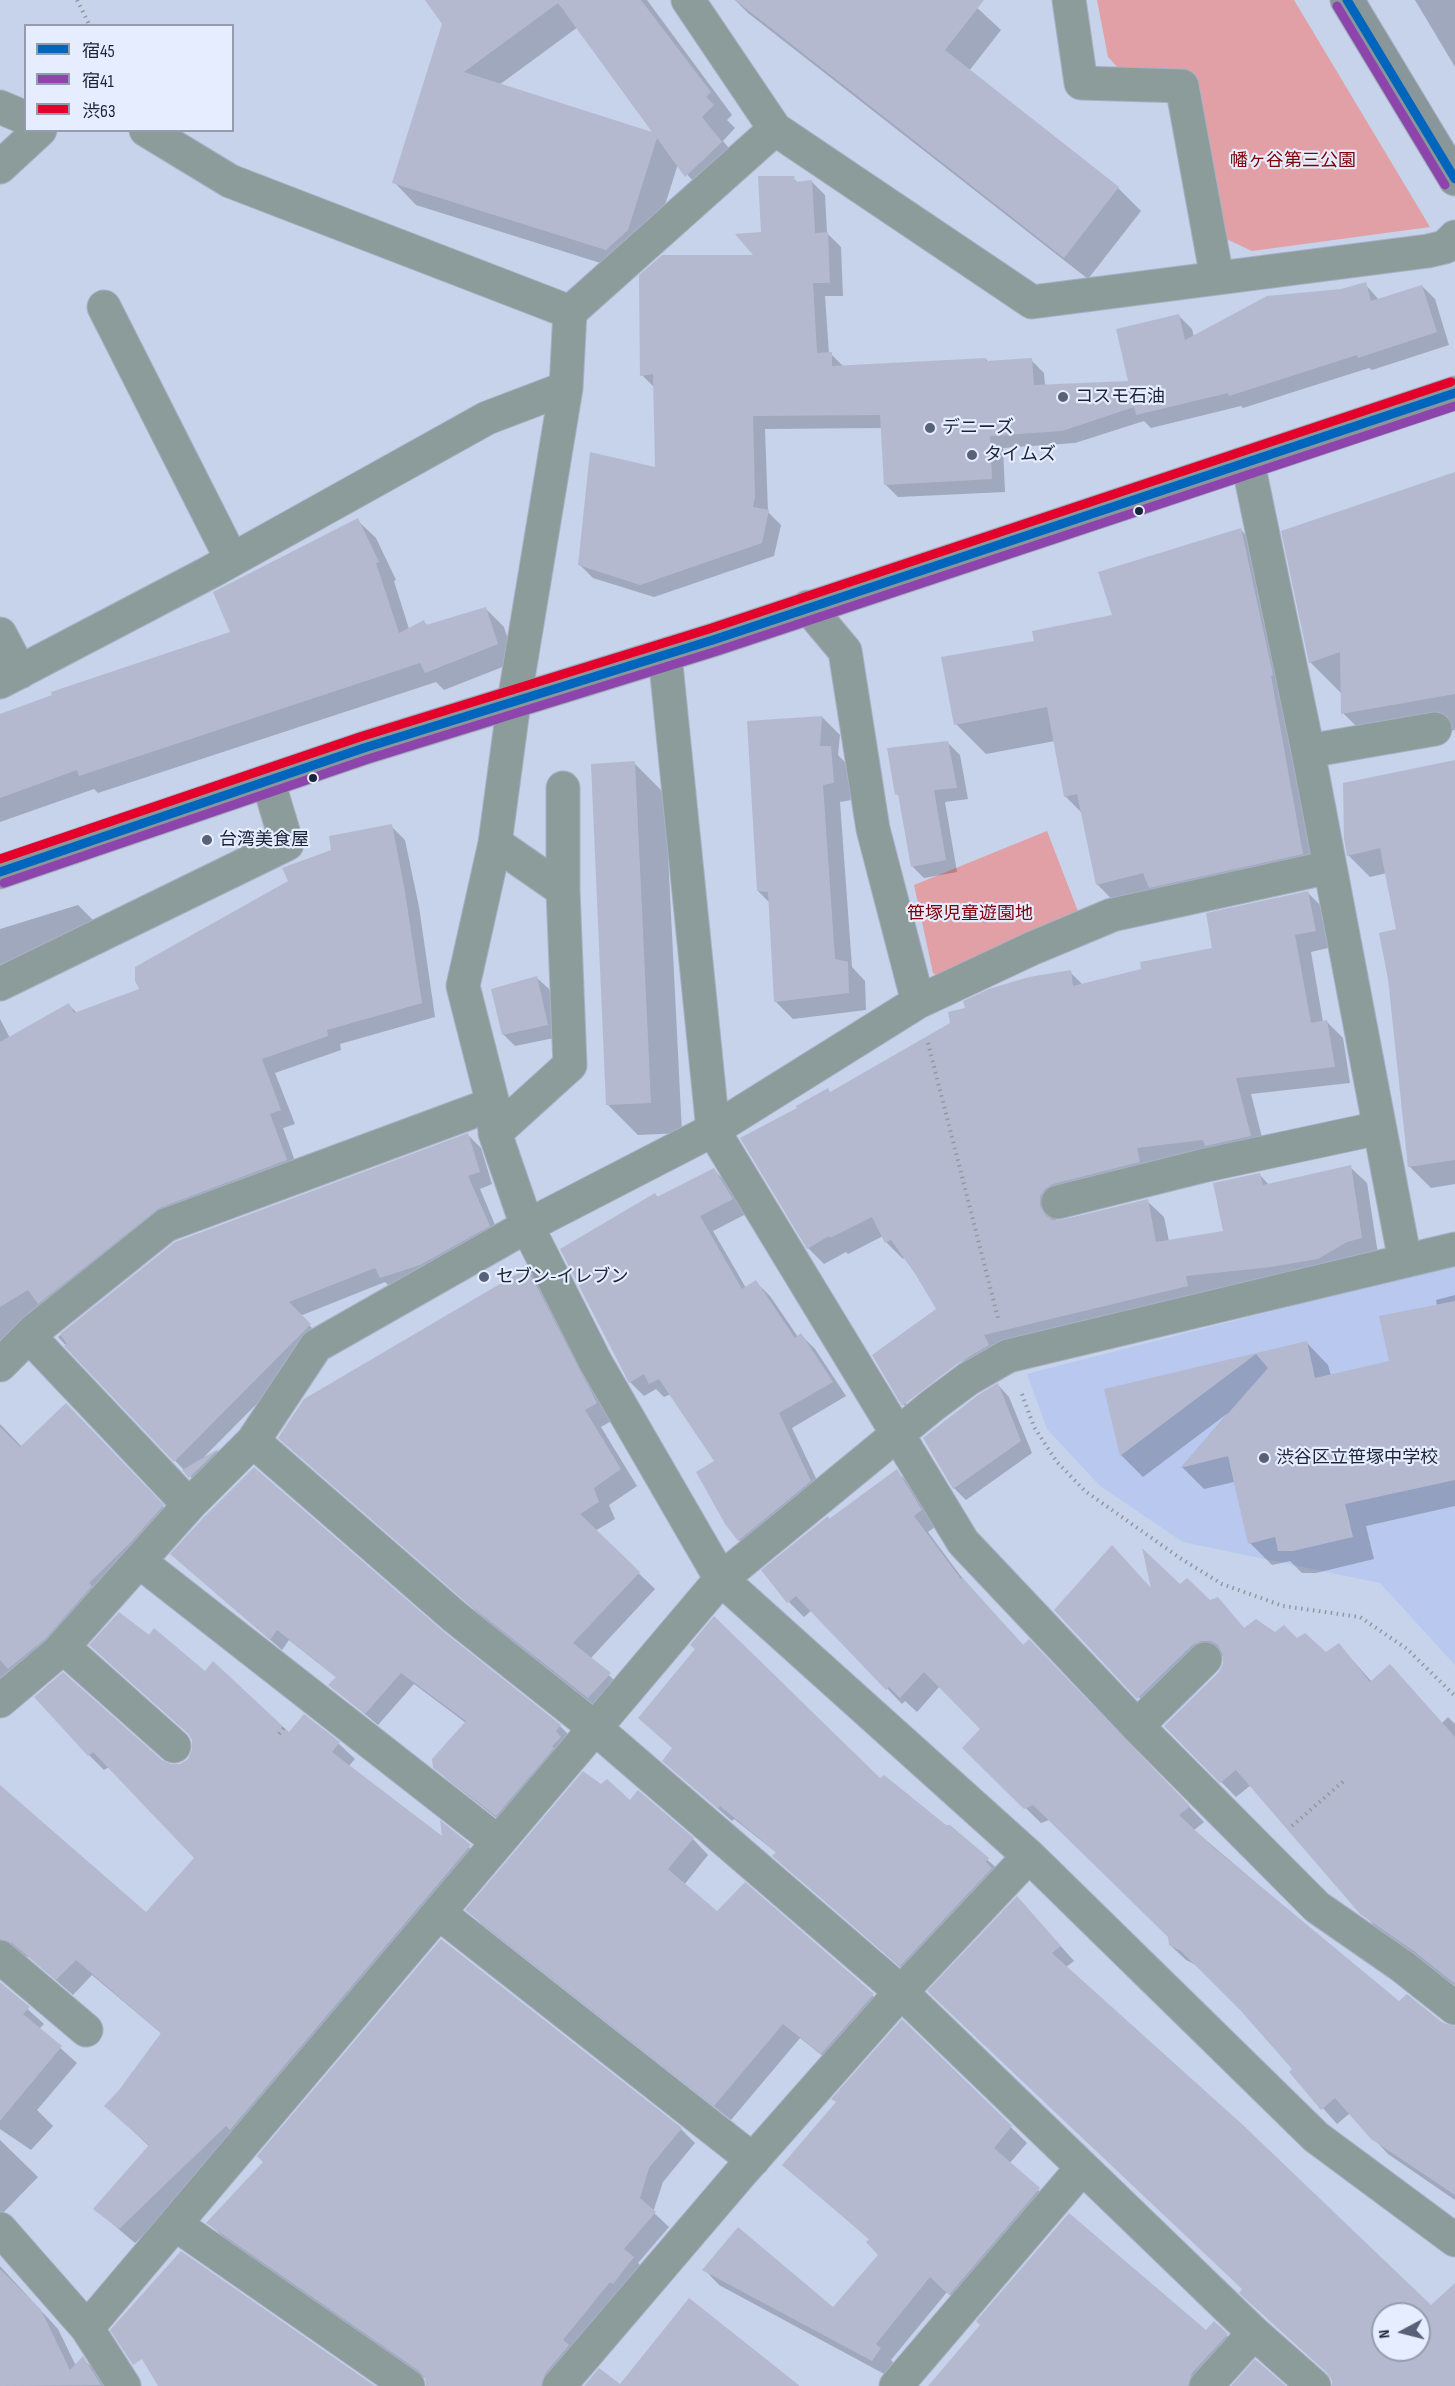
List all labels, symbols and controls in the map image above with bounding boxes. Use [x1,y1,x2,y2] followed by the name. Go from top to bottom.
[24,24,234,132] legend
[82,41,115,62] text: 宿45
[82,71,114,92] text: 宿41
[82,101,115,122] text: 渋63
[1230,150,1356,172] park label: 幡ヶ谷第三公園
[1075,386,1165,408] place label: コスモ石油
[1056,390,1070,404] marker: コスモ石油
[942,417,1014,439] place label: デニーズ
[923,421,937,435] marker: デニーズ
[984,444,1056,466] place label: タイムズ
[965,448,979,462] marker: タイムズ
[1133,505,1145,517] unlabelled marker
[307,772,319,784] unlabelled marker
[219,829,309,851] place label: 台湾美食屋
[200,833,214,847] marker: 台湾美食屋
[907,903,1033,925] park label: 笹塚児童遊園地
[496,1266,629,1288] place label: セブン-イレブン
[477,1270,491,1284] marker: セブン-イレブン
[1276,1447,1438,1469] place label: 渋谷区立笹塚中学校
[1257,1451,1271,1465] marker: 渋谷区立笹塚中学校
[1371,2302,1431,2362] north arrow
[1375,2329,1395,2339] text: N

